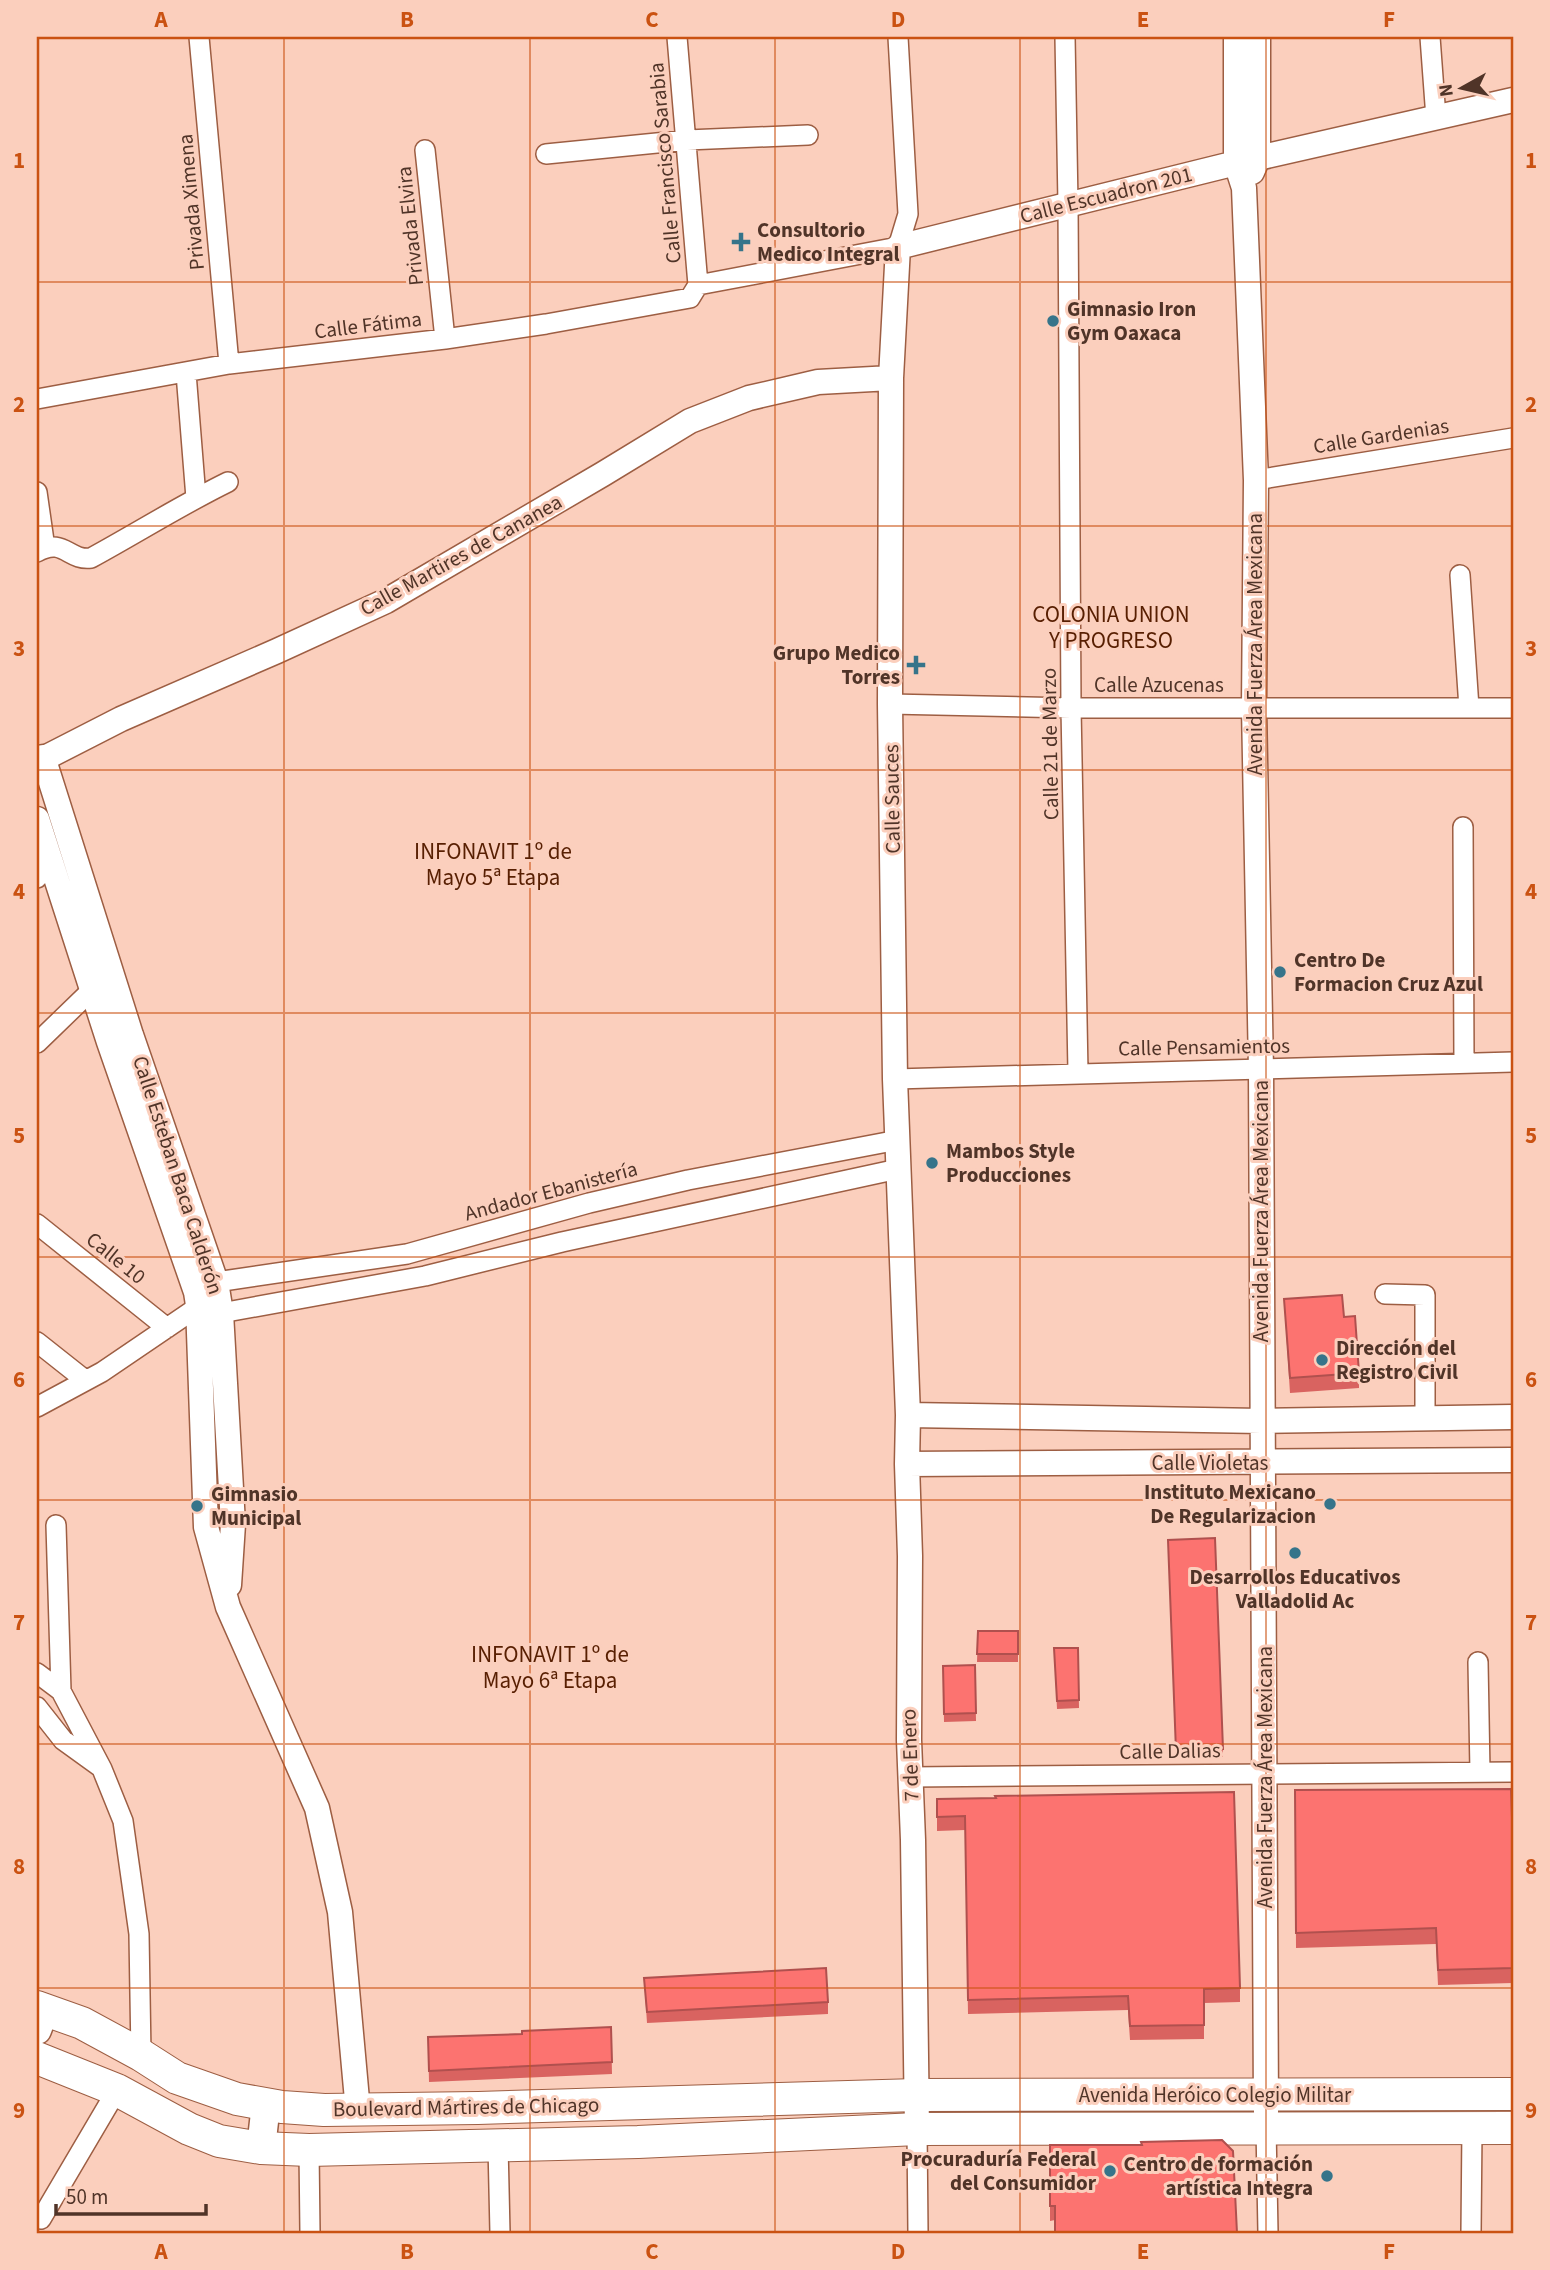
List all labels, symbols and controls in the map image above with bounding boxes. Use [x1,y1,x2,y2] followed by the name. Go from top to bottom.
[153,3,168,36] text: A
[400,3,414,36] text: B
[645,3,659,36] text: C
[891,3,905,36] text: D
[1137,3,1149,36] text: E
[1383,3,1395,36] text: F
[1428,52,1498,122] north arrow
[641,61,689,265] street label: Calle Francisco Sarabia
[1432,82,1461,98] text: N
[170,133,212,271] street label: Privada Ximena
[13,144,25,177] text: 1
[1525,144,1537,177] text: 1
[1017,159,1195,231] street label: Calle Escuadron 201
[389,165,431,287] street label: Privada Elvira
[757,215,900,269] place label: Consultorio Medico Integral
[731,232,751,252] marker: Consultorio Medico Integral
[1067,294,1196,348] place label: Gimnasio Iron Gym Oaxaca
[313,304,423,346] street label: Calle Fátima
[1045,313,1061,329] marker: Gimnasio Iron Gym Oaxaca
[13,388,25,421] text: 2
[1525,388,1537,421] text: 2
[1311,410,1451,462] street label: Calle Gardenias
[354,487,568,623] street label: Calle Martires de Cananea
[1240,513,1270,775] street label: Avenida Fuerza Área Mexicana
[1032,598,1190,657] district label: COLONIA UNION Y PROGRESO
[13,632,25,665] text: 3
[1525,632,1537,665] text: 3
[773,638,900,692] place label: Grupo Medico Torres
[906,655,926,675] marker: Grupo Medico Torres
[1034,668,1066,820] street label: Calle 21 de Marzo
[1094,670,1224,700] street label: Calle Azucenas
[876,744,908,854] street label: Calle Sauces
[414,835,572,894] district label: INFONAVIT 1º de Mayo 5ª Etapa
[13,875,25,908] text: 4
[1525,875,1537,908] text: 4
[1294,945,1483,999] place label: Centro De Formacion Cruz Azul
[1272,964,1288,980] marker: Centro De Formacion Cruz Azul
[1118,1030,1290,1063] street label: Calle Pensamientos
[125,1052,231,1298] street label: Calle Esteban Baca Calderón
[1246,1080,1276,1342] street label: Avenida Fuerza Área Mexicana
[13,1119,25,1152] text: 5
[1525,1119,1537,1152] text: 5
[946,1136,1075,1190] place label: Mambos Style Producciones
[461,1153,641,1229] street label: Andador Ebanistería
[924,1155,940,1171] marker: Mambos Style Producciones
[80,1225,152,1291] street label: Calle 10
[1336,1333,1458,1387] place label: Dirección del Registro Civil
[1314,1352,1330,1368] marker: Dirección del Registro Civil
[13,1363,25,1396] text: 6
[1525,1363,1537,1396] text: 6
[1152,1448,1269,1478] street label: Calle Violetas
[1144,1477,1316,1531] place label: Instituto Mexicano De Regularizacion
[211,1479,301,1533] place label: Gimnasio Municipal
[1322,1496,1338,1512] marker: Instituto Mexicano De Regularizacion
[189,1498,205,1514] marker: Gimnasio Municipal
[1287,1545,1303,1561] marker: Desarrollos Educativos Valladolid Ac
[1190,1562,1400,1616] place label: Desarrollos Educativos Valladolid Ac
[13,1606,25,1639] text: 7
[1525,1606,1537,1639] text: 7
[471,1638,629,1697] district label: INFONAVIT 1º de Mayo 6ª Etapa
[1250,1646,1280,1908] street label: Avenida Fuerza Área Mexicana
[893,1708,927,1802] street label: 7 de Enero
[1119,1735,1221,1767] street label: Calle Dalias
[13,1850,25,1883] text: 8
[1525,1850,1537,1883] text: 8
[1079,2080,1352,2110] street label: Avenida Heróico Colegio Militar
[333,2090,599,2124] street label: Boulevard Mártires de Chicago
[13,2094,25,2127] text: 9
[1525,2094,1537,2127] text: 9
[900,2144,1097,2198] place label: Procuraduría Federal del Consumidor
[1123,2149,1313,2203] place label: Centro de formación artística Integra
[1102,2163,1118,2179] marker: Procuraduría Federal del Consumidor
[1319,2168,1335,2184] marker: Centro de formación artística Integra
[56,2172,206,2216] scale bar
[66,2182,108,2212] text: 50 m
[153,2235,168,2268] text: A
[400,2235,414,2268] text: B
[645,2235,659,2268] text: C
[891,2235,905,2268] text: D
[1137,2235,1149,2268] text: E
[1383,2235,1395,2268] text: F

